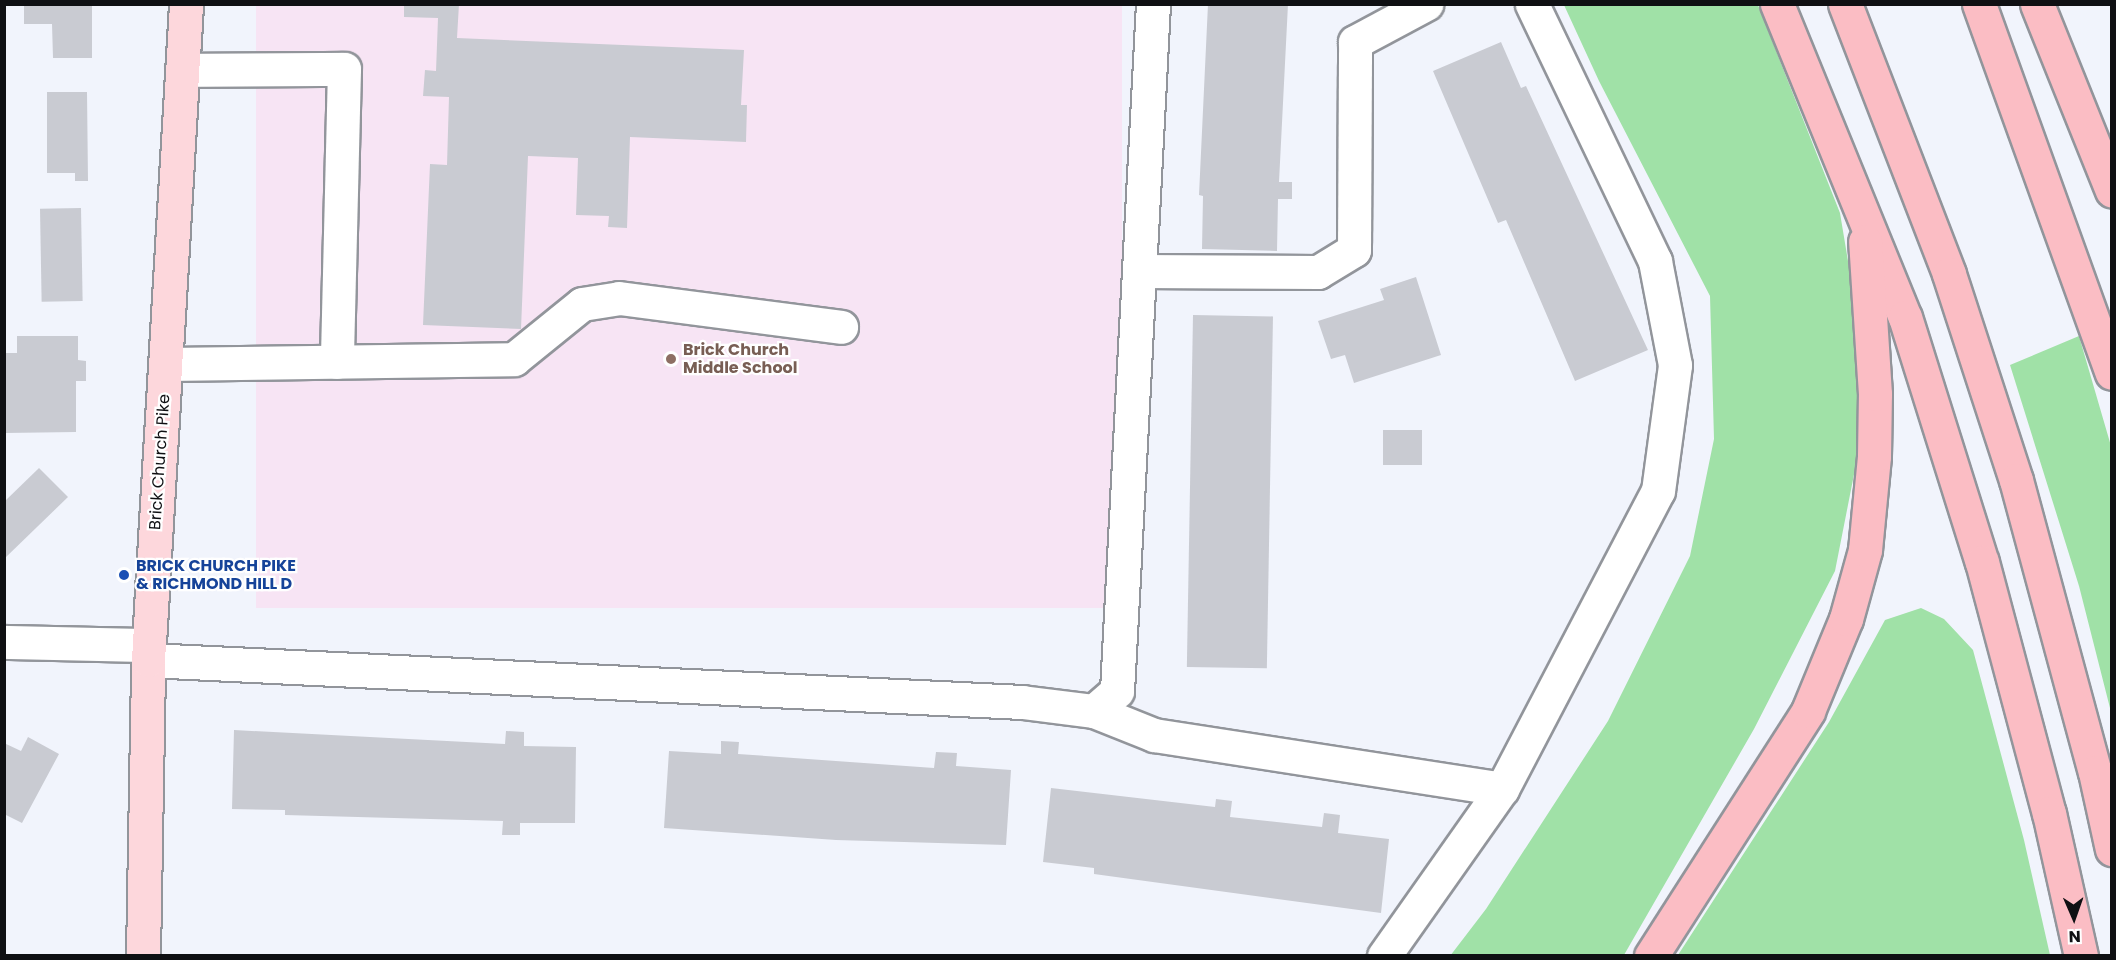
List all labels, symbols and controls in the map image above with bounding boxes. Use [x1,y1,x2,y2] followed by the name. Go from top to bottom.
[683,340,798,378] place label: Brick Church Middle School
[664,352,678,366] marker: Brick Church Middle School
[146,393,174,531] street label: Brick Church Pike
[136,556,296,594] place label: BRICK CHURCH PIKE & RICHMOND HILL D
[117,568,131,582] marker: BRICK CHURCH PIKE & RICHMOND HILL D
[2044,888,2104,948] north arrow
[2068,925,2081,948] text: N

